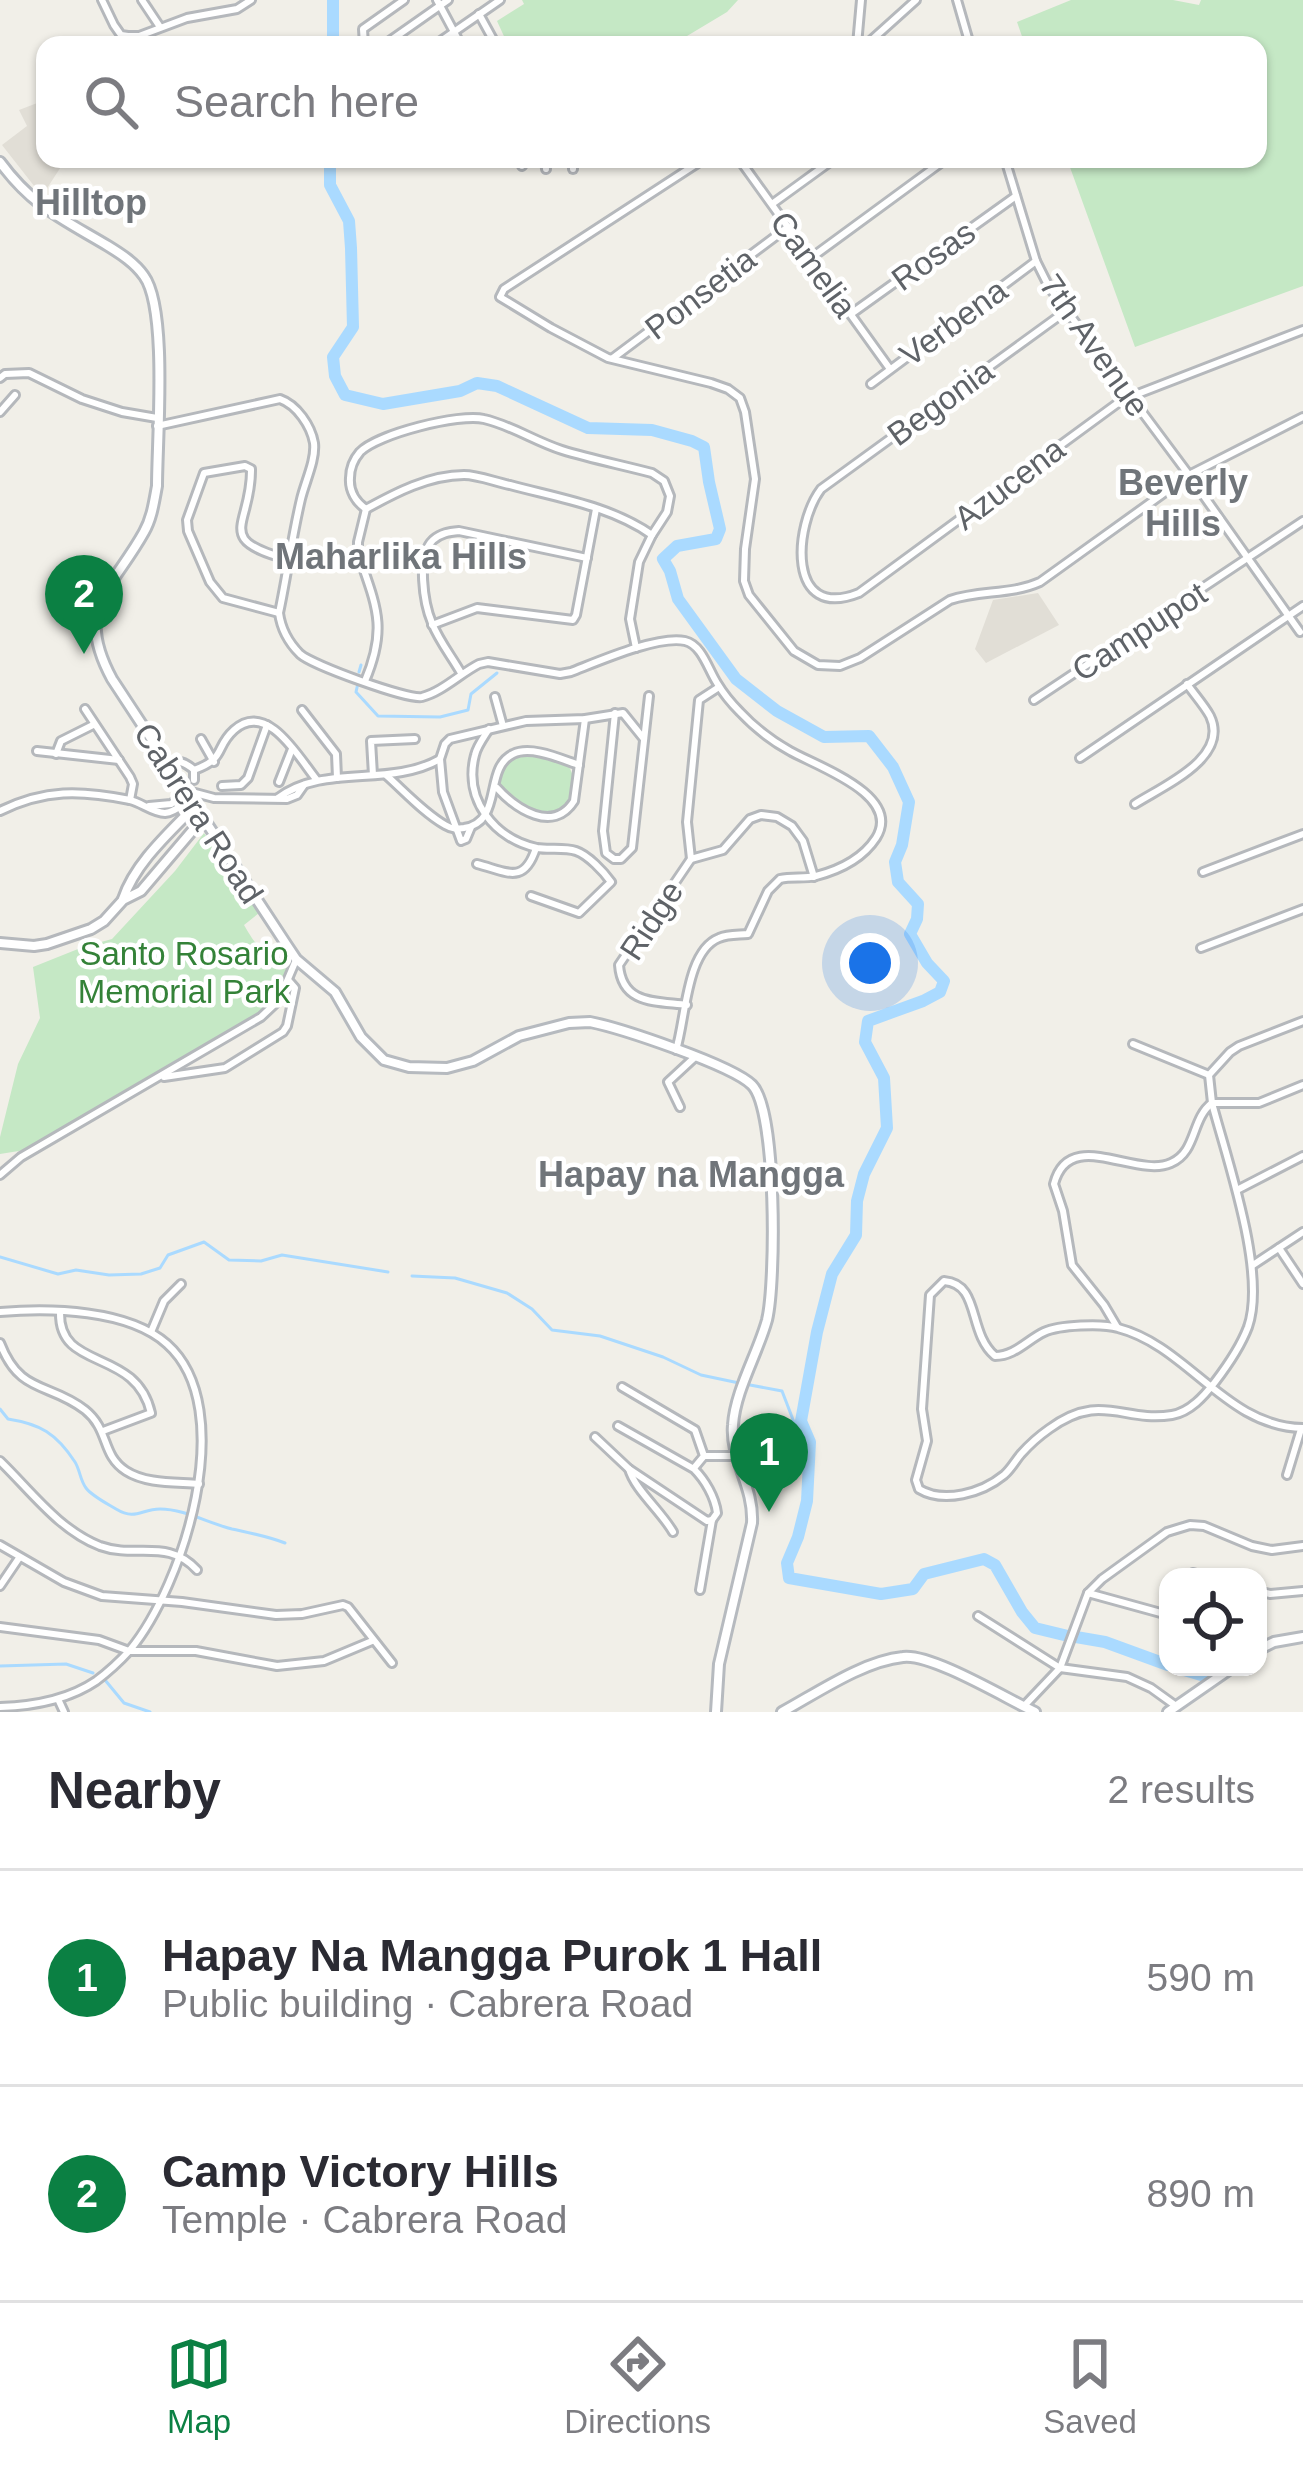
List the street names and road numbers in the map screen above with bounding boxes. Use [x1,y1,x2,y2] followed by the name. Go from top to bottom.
[763,204,865,325] street label: Camelia
[885,213,982,298] street label: Rosas
[638,240,763,347] street label: Ponsetia
[1032,267,1157,423] street label: 7th Avenue
[893,271,1014,374] street label: Verbena
[880,351,1001,453] street label: Begonia
[947,430,1072,537] street label: Azucena
[1065,574,1213,688] street label: Campupot
[127,716,271,910] street label: Cabrera Road
[612,874,690,967] street label: Ridge

